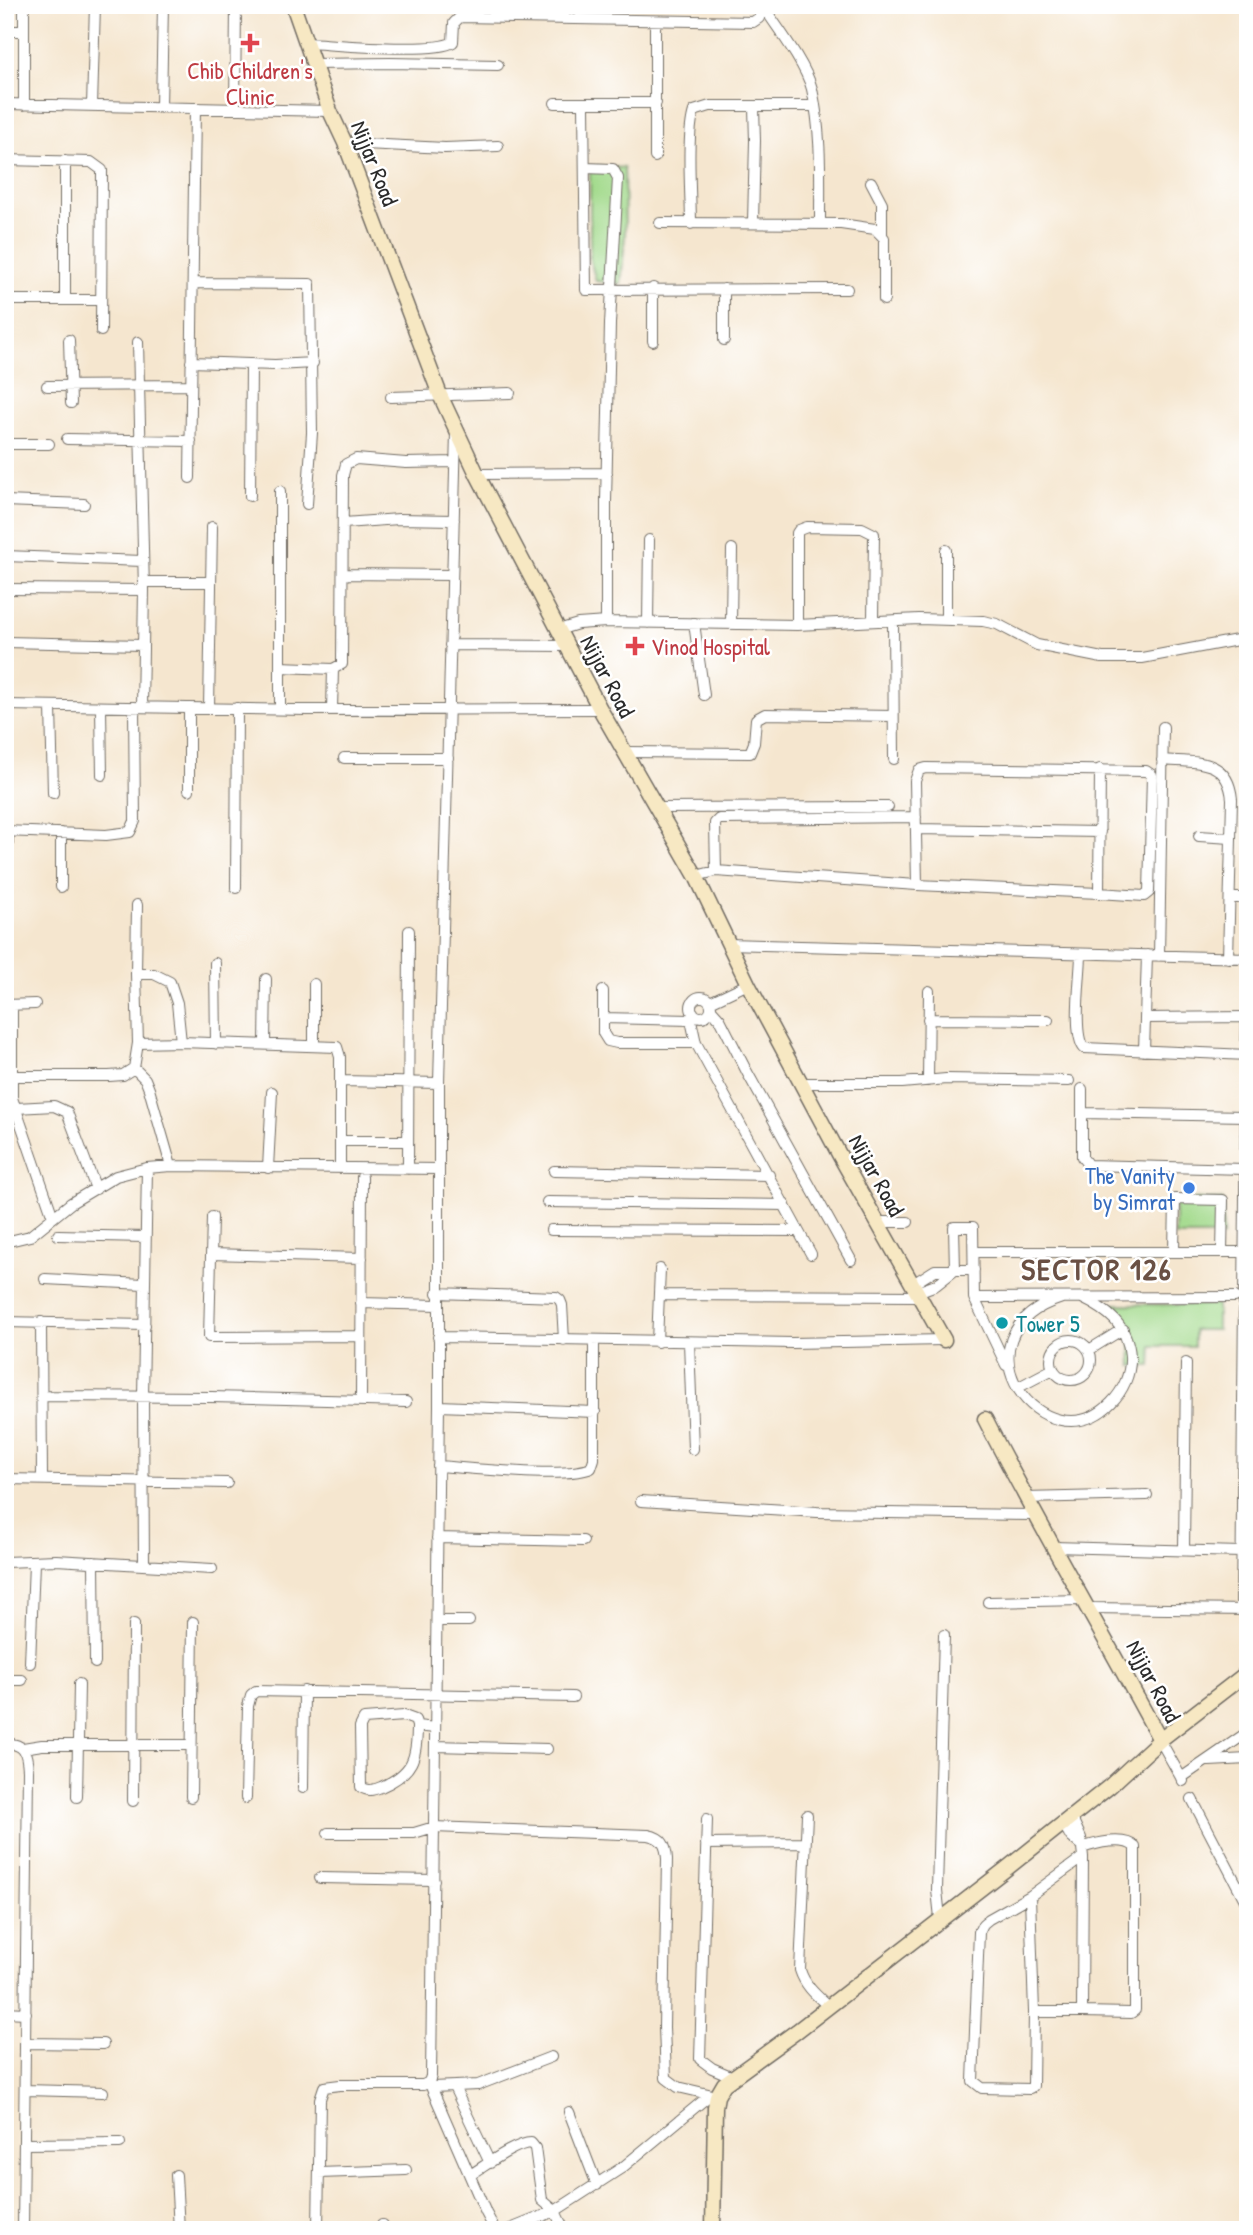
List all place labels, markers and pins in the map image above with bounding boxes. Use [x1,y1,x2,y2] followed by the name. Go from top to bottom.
[240,33,260,53] marker: Chib Children's Clinic
[187,55,313,112] place label: Chib Children's Clinic
[651,631,771,662] place label: Vinod Hospital
[625,636,645,656] marker: Vinod Hospital
[1085,1160,1176,1217] place label: The Vanity by Simrat
[1181,1180,1197,1196] marker: The Vanity by Simrat
[1016,1308,1080,1339] place label: Tower 5
[994,1315,1010,1331] marker: Tower 5

